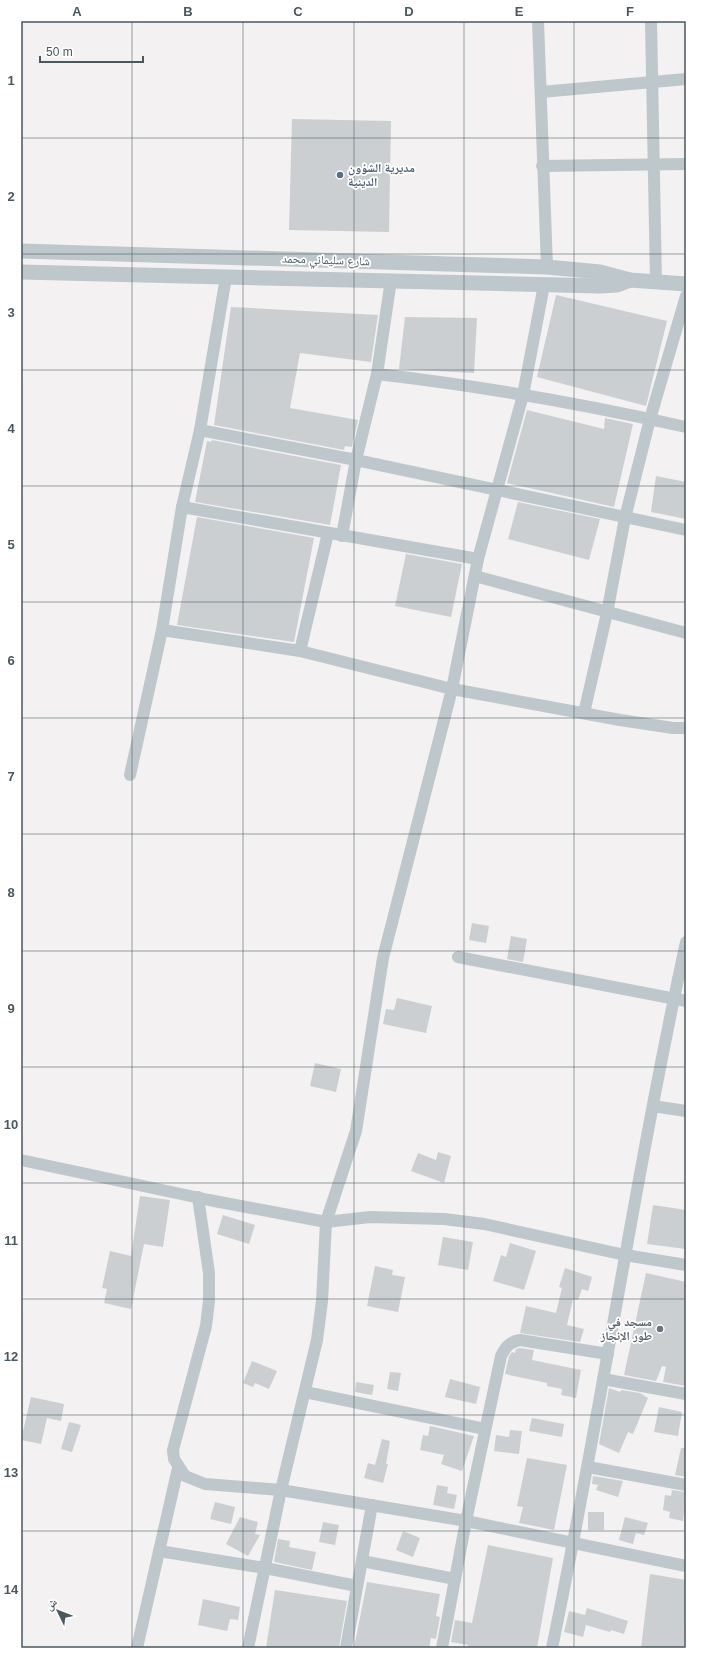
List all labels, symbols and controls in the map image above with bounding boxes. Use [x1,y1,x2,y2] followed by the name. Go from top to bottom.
[72,4,82,19] text: A
[183,4,193,19] text: B
[293,4,303,19] text: C
[404,4,414,19] text: D
[515,4,524,19] text: E
[626,4,634,19] text: F
[40,38,143,64] scale bar
[46,45,73,59] text: 50 m
[7,73,15,88] text: 1
[348,161,415,189] place label: مديرية الشؤون الدينية
[335,170,345,180] marker: مديرية الشؤون الدينية
[7,189,15,204] text: 2
[282,251,370,272] street label: شارع سليماني محمد
[7,305,15,320] text: 3
[7,421,15,436] text: 4
[7,537,15,552] text: 5
[7,653,15,668] text: 6
[7,769,15,784] text: 7
[7,885,15,900] text: 8
[7,1001,15,1016] text: 9
[4,1117,18,1132] text: 10
[4,1233,18,1248] text: 11
[600,1315,652,1343] place label: مسجد في طور الإنجاز
[655,1324,665,1334] marker: مسجد في طور الإنجاز
[4,1349,18,1364] text: 12
[4,1465,18,1480] text: 13
[4,1582,19,1597] text: 14
[38,1591,78,1631] north arrow
[42,1596,61,1614] text: ش

